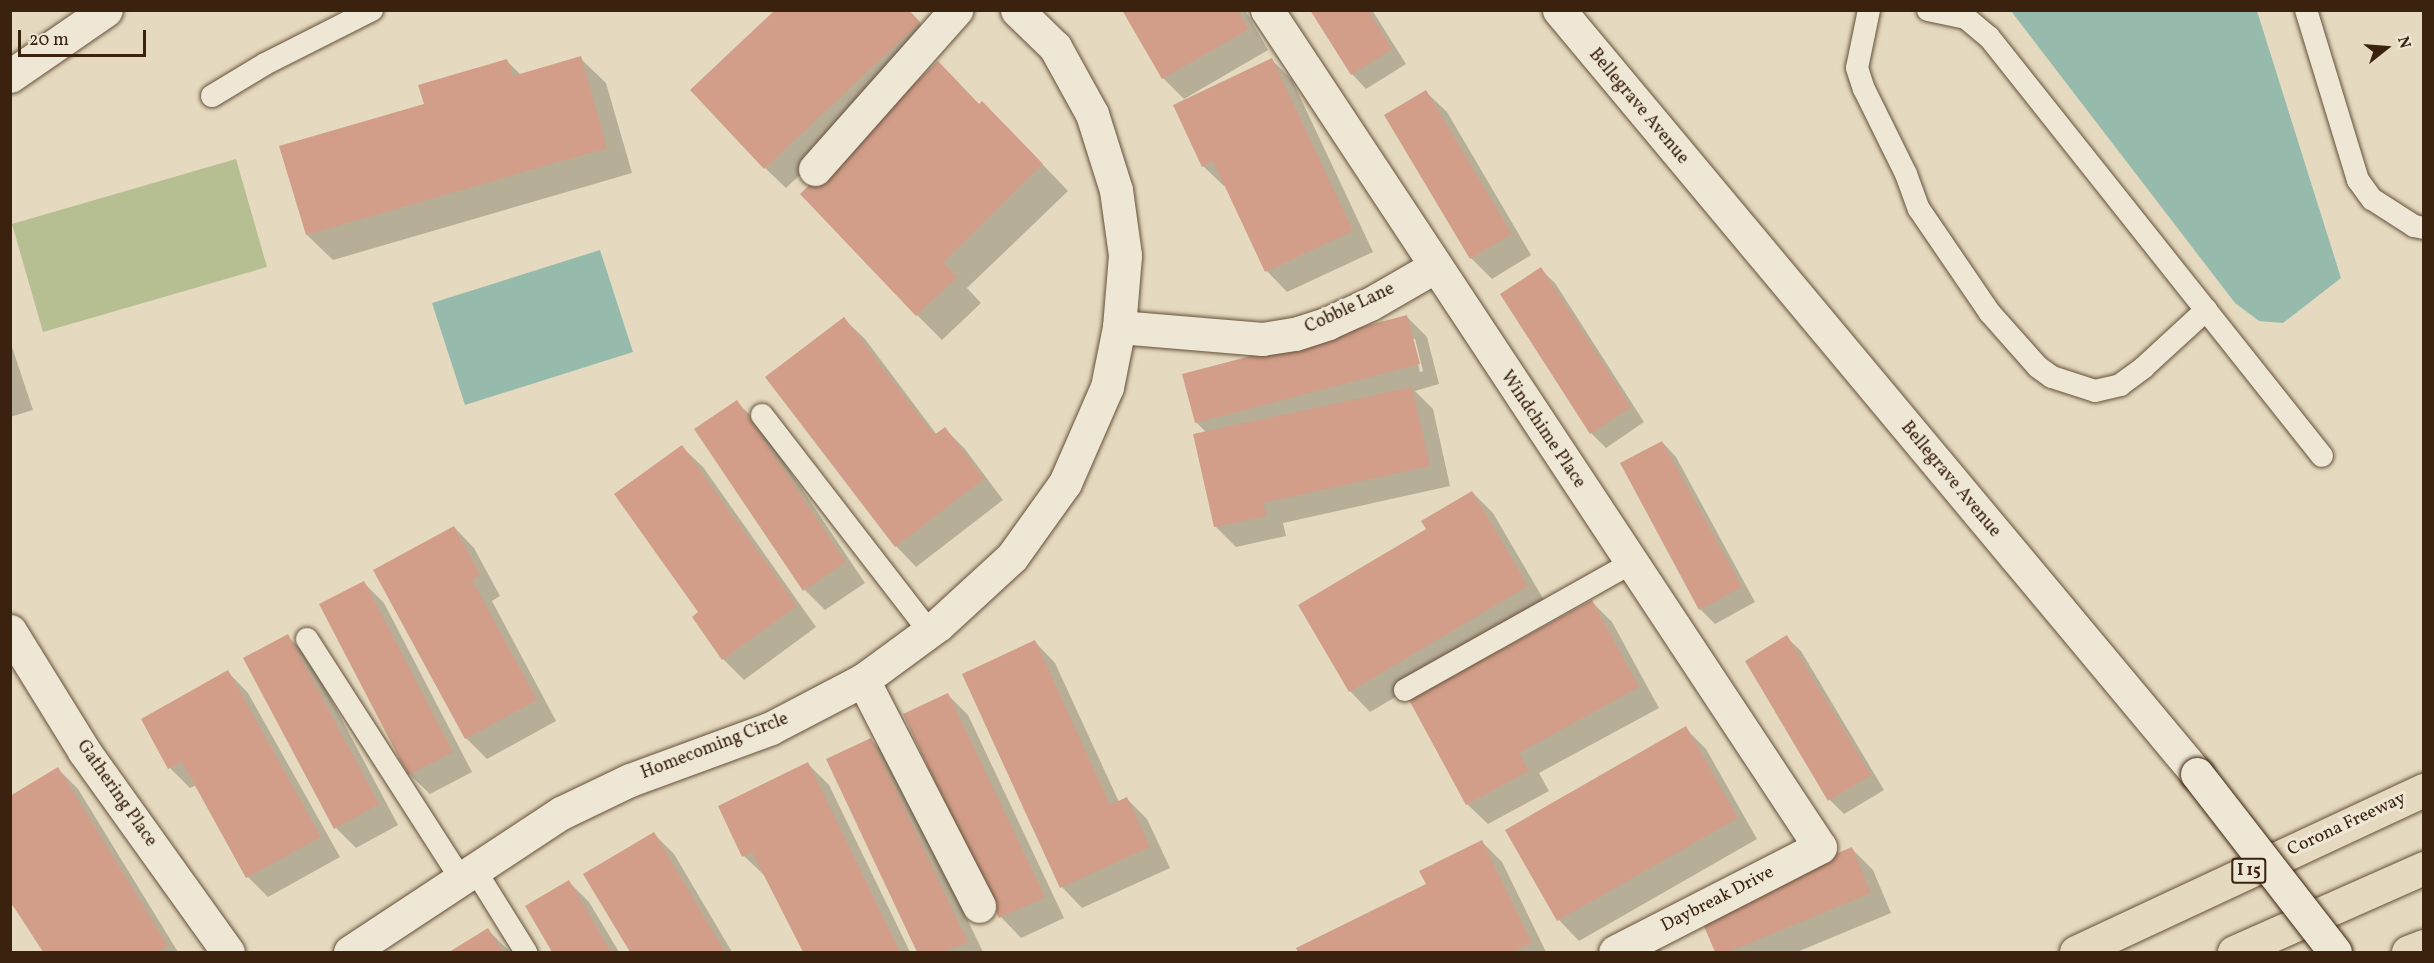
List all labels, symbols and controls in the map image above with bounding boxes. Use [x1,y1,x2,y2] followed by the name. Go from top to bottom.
[21,18,148,56] scale bar
[2356,18,2416,78] north arrow
[29,28,69,53] text: 20 m
[2391,34,2415,52] text: N
[1583,45,1693,169] street label: Bellegrave Avenue
[1302,279,1398,339] street label: Cobble Lane
[1495,367,1589,493] street label: Windchime Place
[1895,418,2005,542] street label: Bellegrave Avenue
[638,709,792,785] street label: Homecoming Circle
[71,736,161,852] street label: Gathering Place
[2285,788,2409,862] street label: Corona Freeway
[2231,858,2267,884] road number: I 15
[1658,862,1778,938] street label: Daybreak Drive

